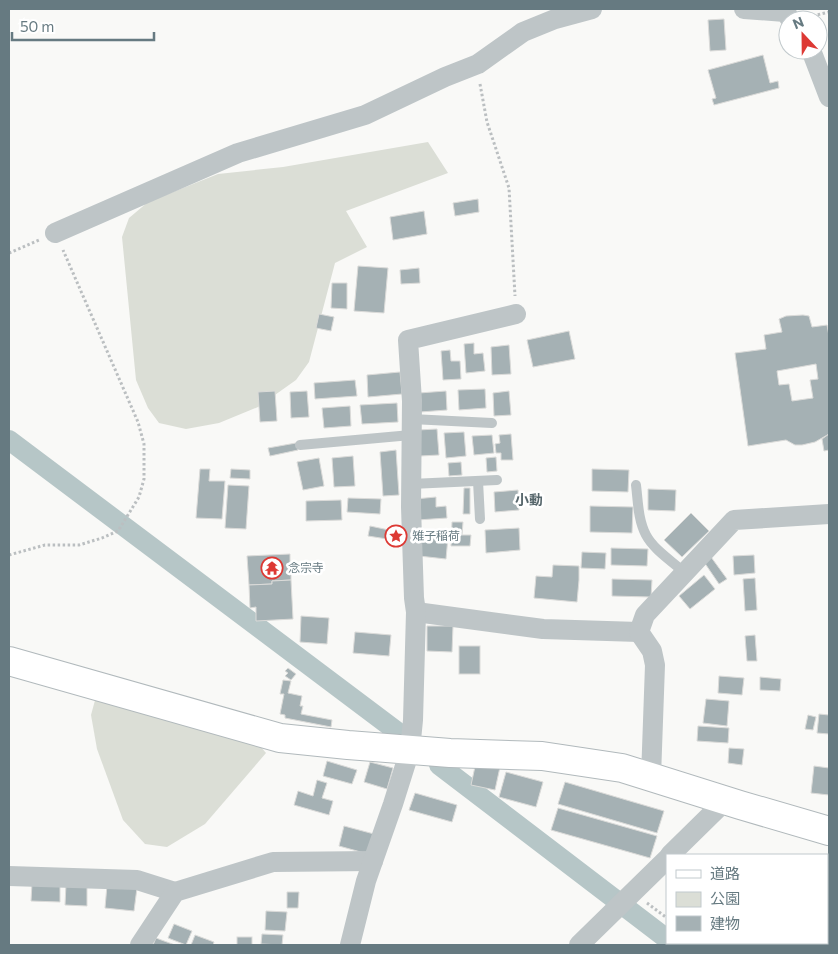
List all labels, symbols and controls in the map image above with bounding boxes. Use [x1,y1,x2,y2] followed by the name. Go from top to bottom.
[12,10,155,42] scale bar
[778,10,828,60] north arrow
[790,13,806,32] text: N
[20,17,54,35] text: 50 m
[515,491,543,508] district label: 小動
[384,524,408,548] place icon: 雉子稲荷
[412,528,460,542] place label: 雉子稲荷
[260,556,284,580] temple icon: 念宗寺
[288,560,324,574] place label: 念宗寺
[666,854,828,944] legend
[710,864,740,882] text: 道路
[710,889,740,907] text: 公園
[710,914,740,932] text: 建物

